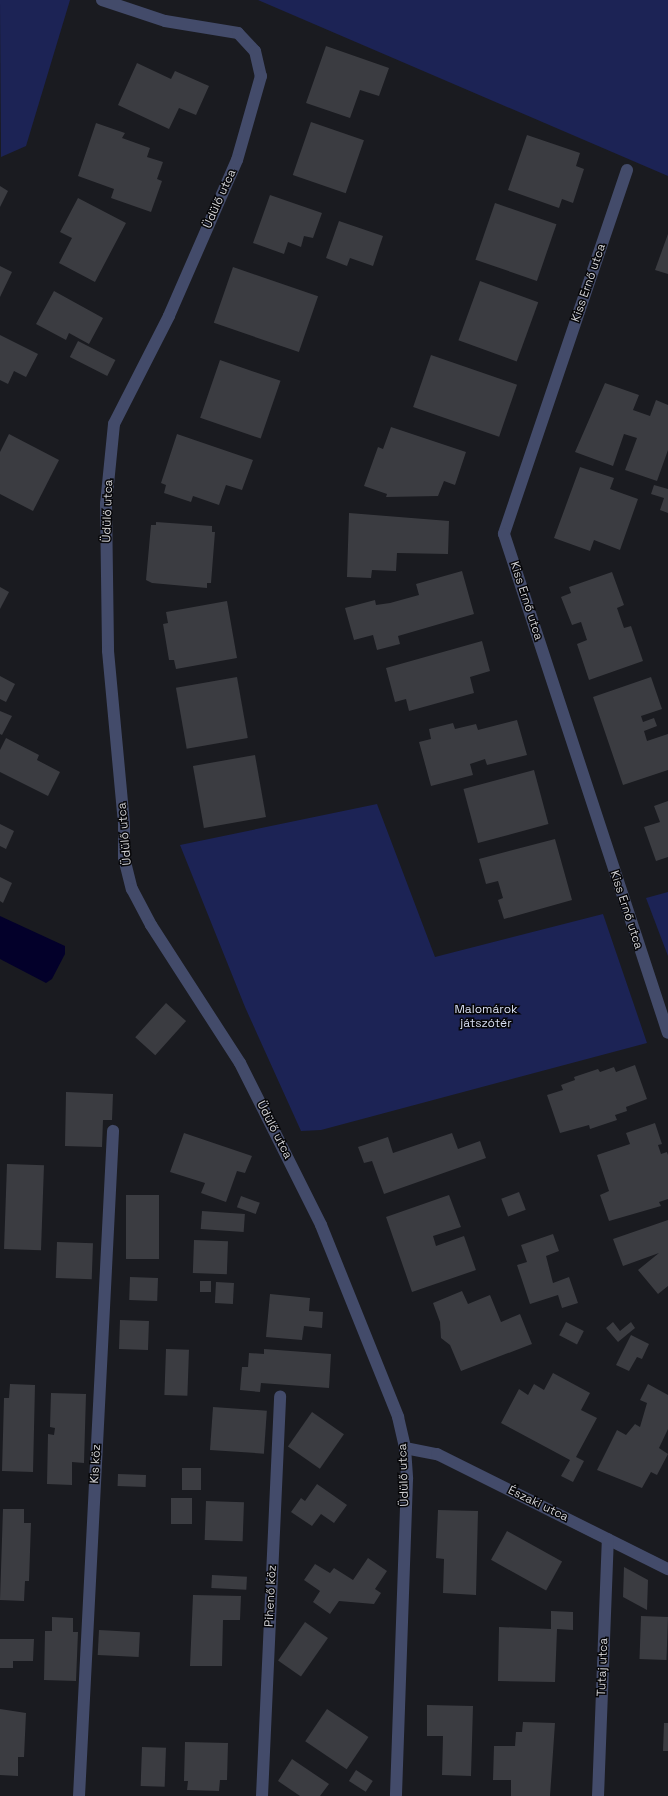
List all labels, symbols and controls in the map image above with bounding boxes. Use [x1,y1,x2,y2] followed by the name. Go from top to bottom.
[201,167,239,231] street label: Üdülő utca
[569,242,609,324] street label: Kiss Ernő utca
[100,479,116,543] street label: Üdülő utca
[507,560,545,642] street label: Kiss Ernő utca
[115,802,135,866] street label: Üdülő utca
[607,869,645,951] street label: Kiss Ernő utca
[454,1003,518,1031] park label: Malomárok játszótér
[253,1099,295,1161] street label: Üdülő utca
[396,1443,412,1507] street label: Üdülő utca
[88,1444,104,1484] street label: Kis köz
[505,1483,571,1525] street label: Északi utca
[262,1565,280,1627] street label: Pihenő köz
[595,1637,611,1697] street label: Tutaj utca

